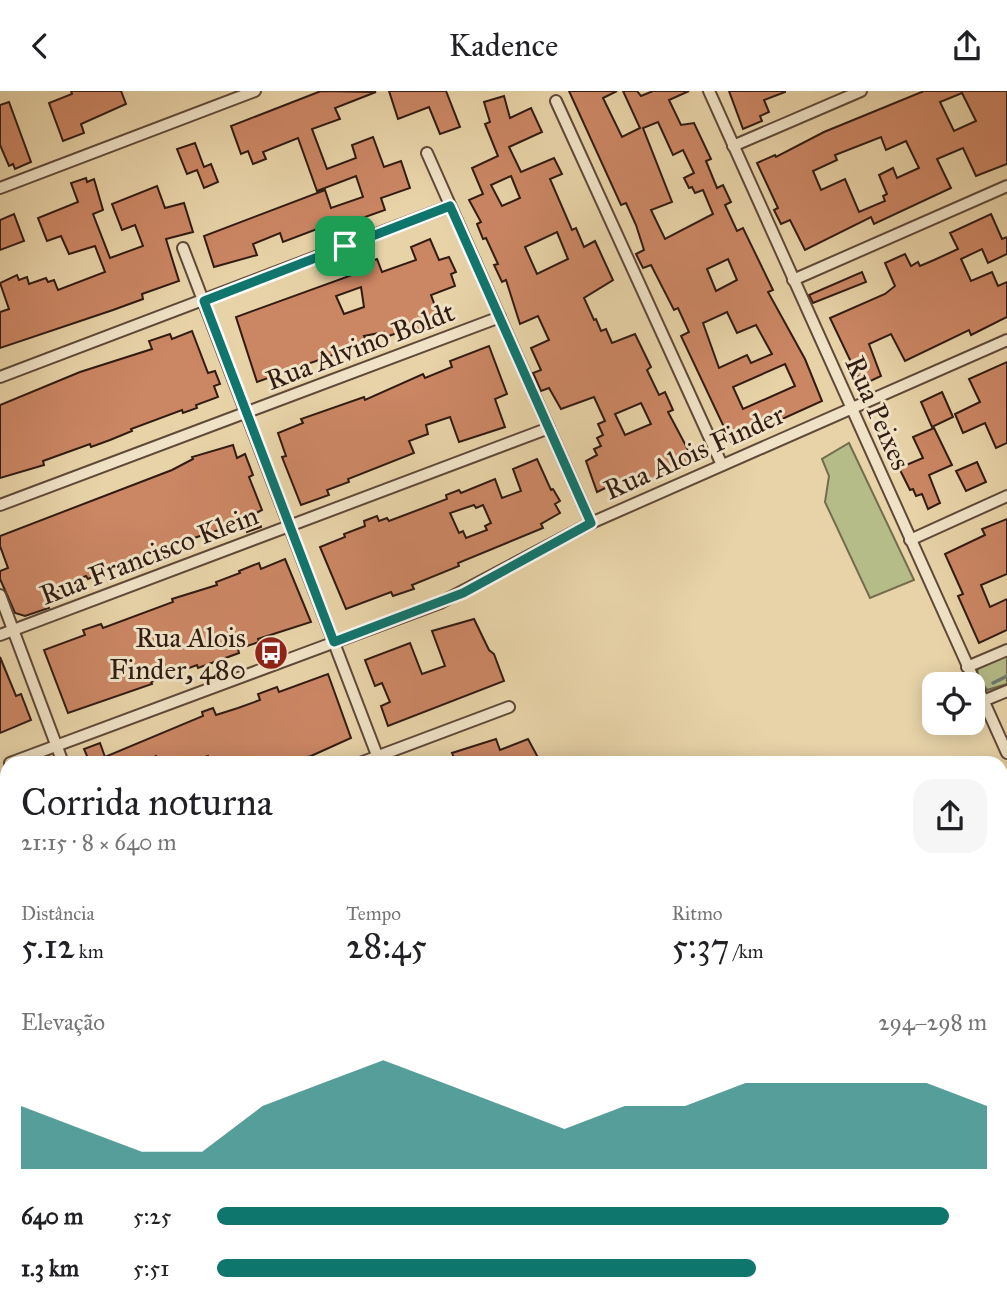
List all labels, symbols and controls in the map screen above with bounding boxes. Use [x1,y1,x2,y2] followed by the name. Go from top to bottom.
[449,26,558,65] text: Kadence
[21,27,59,65] icon: back
[948,27,986,65] icon: share
[315,216,375,276] pin
[326,227,364,265] icon: arrive
[261,294,459,398] street label: Rua Alvino Boldt
[837,351,919,475] street label: Rua Peixes
[598,396,790,507] street label: Rua Alois Finder
[35,497,263,613] street label: Rua Francisco Klein
[109,620,246,687] place label: Rua Alois Finder, 480
[252,634,290,672] bus stop icon: Rua Alois Finder, 480
[922,672,985,735] map controls
[922,672,985,735] button: locate
[21,779,273,825] text: Corrida noturna
[913,779,987,853] button: share
[21,828,177,856] text: 21:15 · 8 × 640 m
[21,902,94,925] text: Distância
[346,902,401,925] text: Tempo
[672,902,723,925] text: Ritmo
[21,925,75,968] text: 5.12
[346,925,427,968] text: 28:45
[672,925,729,968] text: 5:37
[75,940,104,963] text: km
[729,940,763,963] text: /km
[21,1008,105,1036] text: Elevação
[878,1008,987,1036] text: 294–298 m
[21,1202,83,1230] text: 640 m
[133,1202,171,1230] text: 5:25
[21,1254,79,1282] text: 1.3 km
[133,1254,169,1282] text: 5:51

